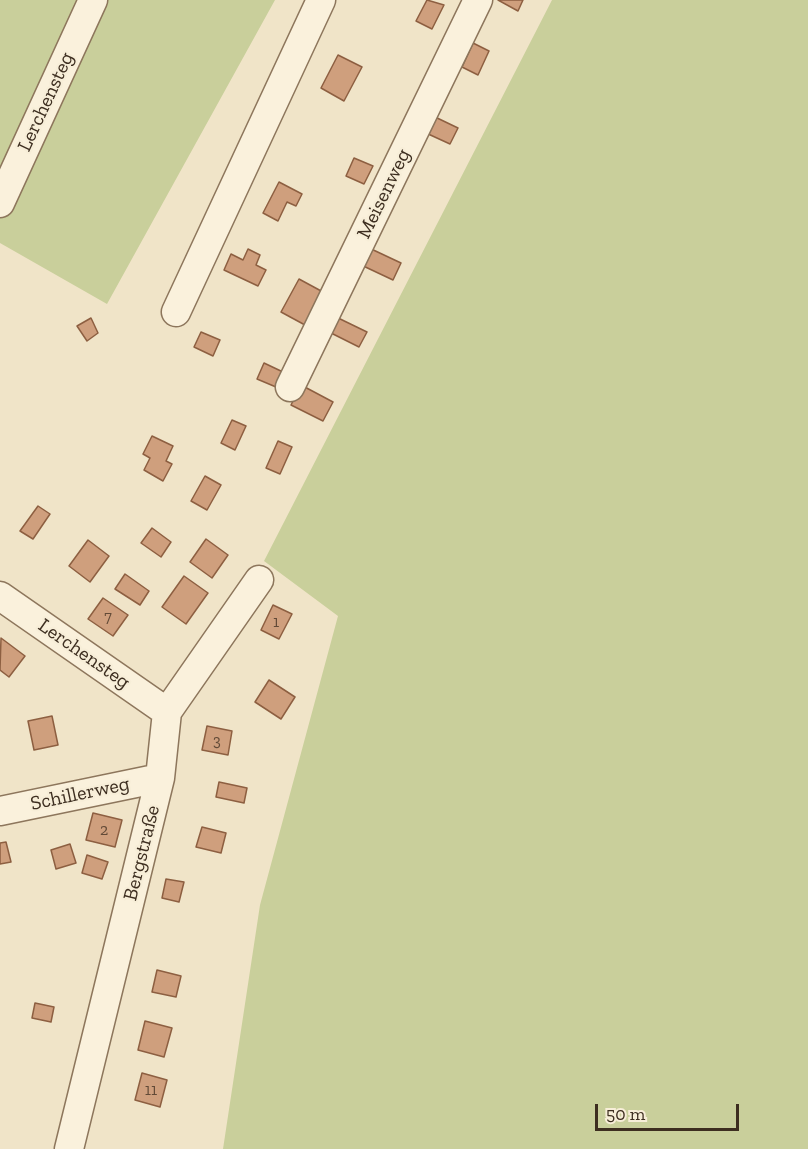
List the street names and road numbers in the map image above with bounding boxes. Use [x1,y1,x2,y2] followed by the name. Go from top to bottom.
[13,49,79,155] street label: Lerchensteg
[352,145,416,243] street label: Meisenweg
[33,614,135,694] street label: Lerchensteg
[28,772,132,816] street label: Schillerweg
[119,803,165,903] street label: Bergstraße

